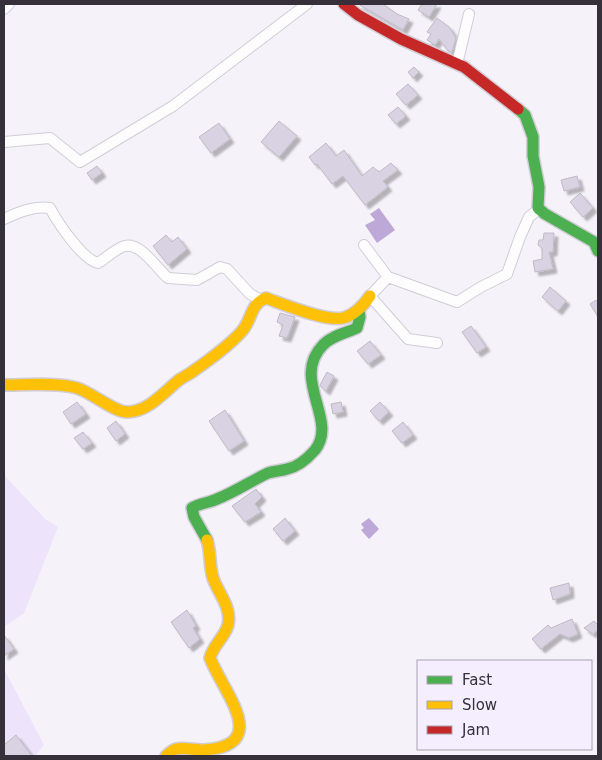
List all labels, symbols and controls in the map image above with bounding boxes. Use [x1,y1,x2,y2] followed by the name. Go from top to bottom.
[417,660,592,750] legend
[462,671,492,689] text: Fast
[462,696,497,714] text: Slow
[461,721,490,739] text: Jam

